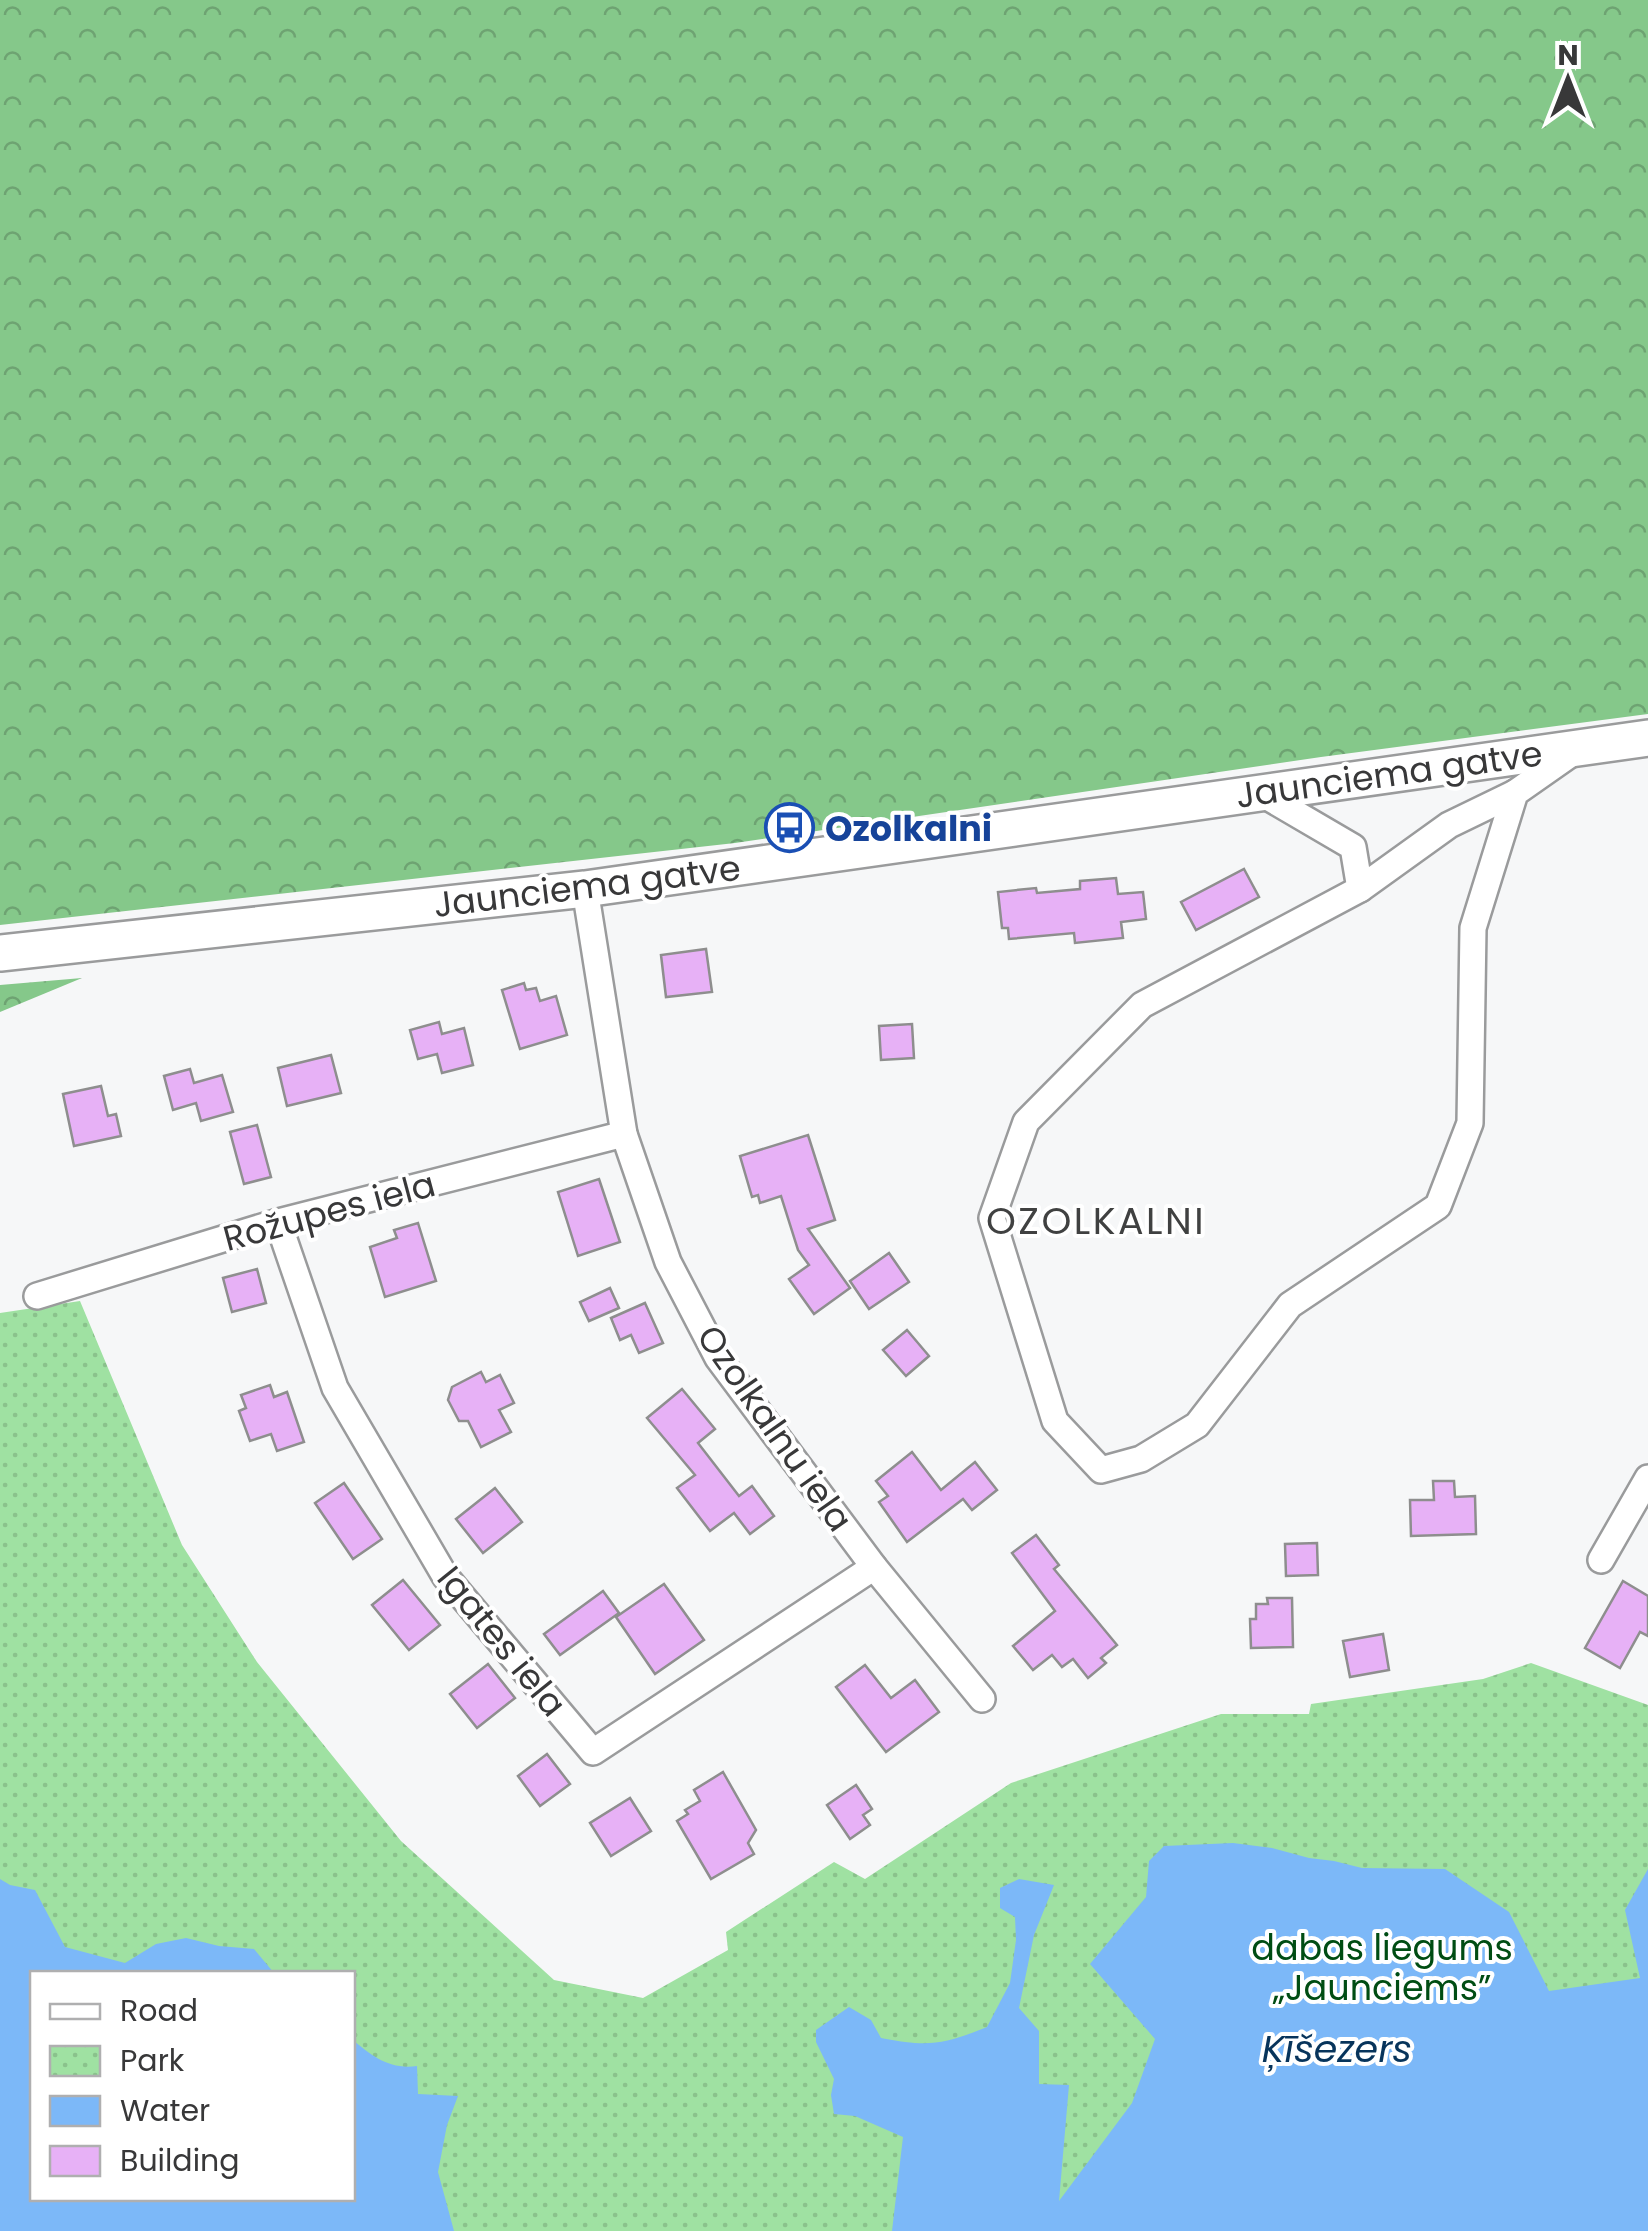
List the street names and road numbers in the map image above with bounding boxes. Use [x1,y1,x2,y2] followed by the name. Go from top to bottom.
[1233,728,1545,820] street label: Jaunciema gatve
[431,843,743,929] street label: Jaunciema gatve
[218,1159,440,1263] street label: Rožupes iela
[686,1315,864,1541] street label: Ozolkalnu iela
[426,1555,578,1727] street label: Igates iela

